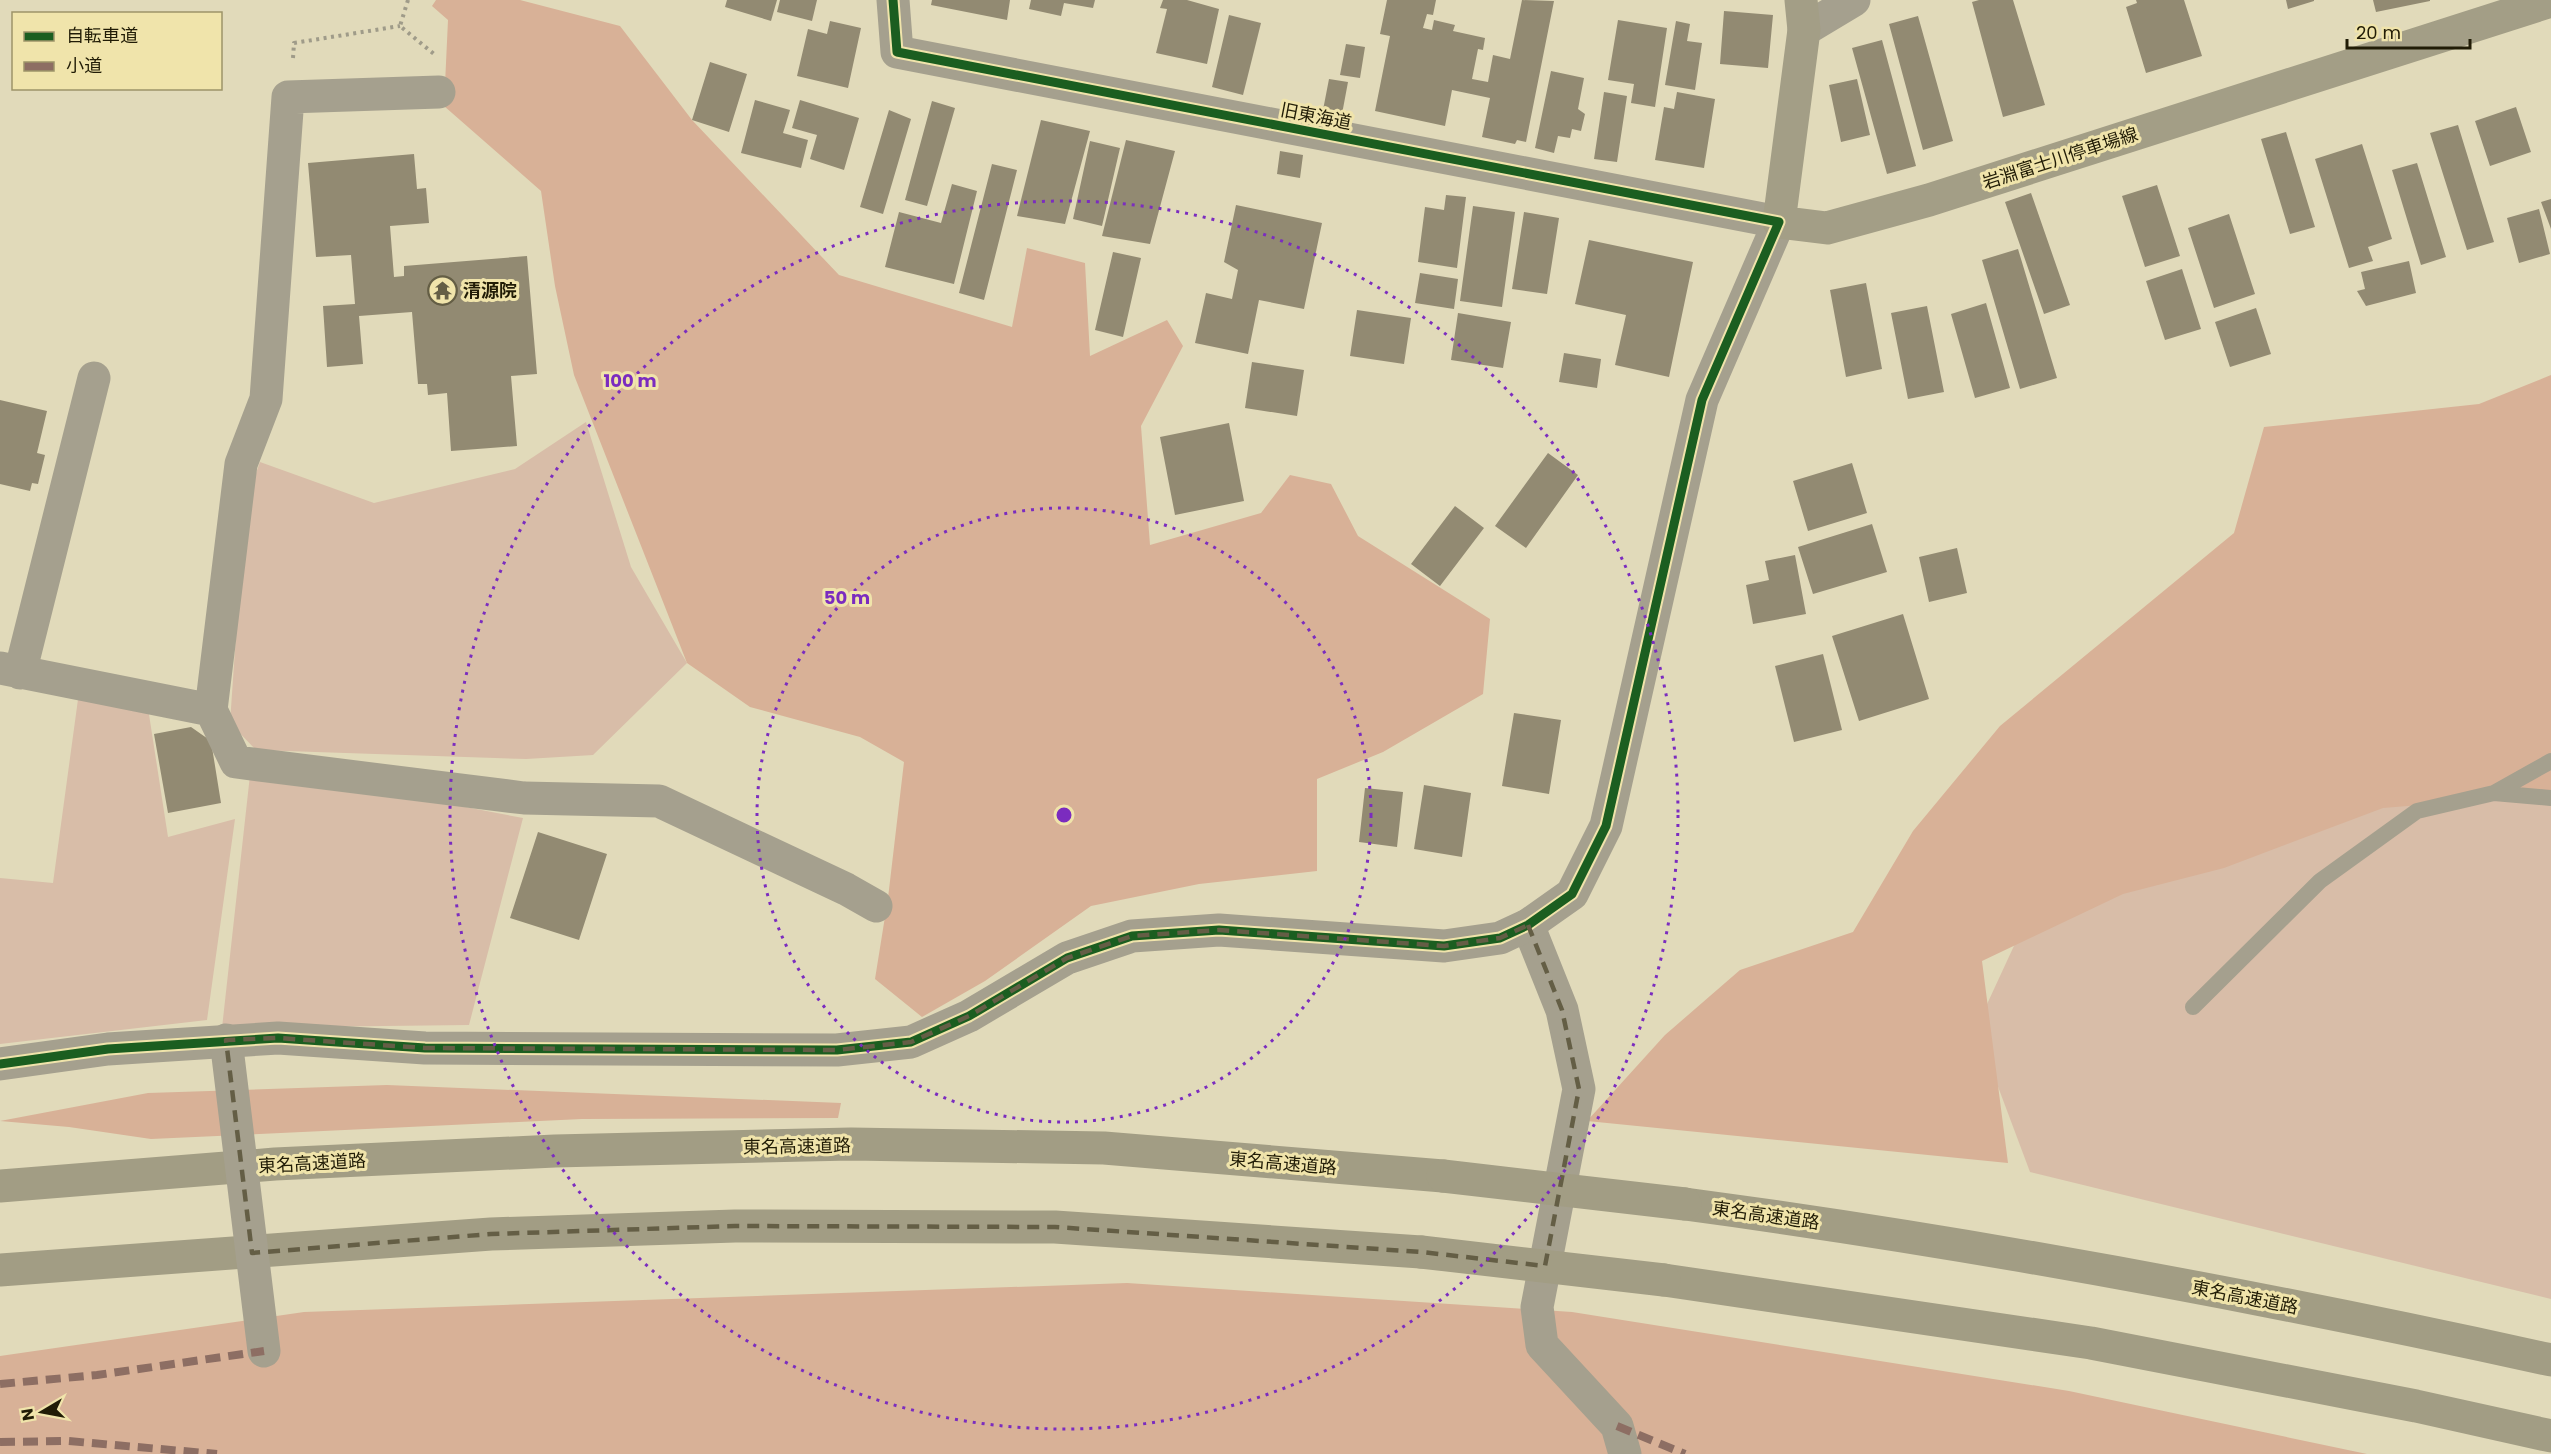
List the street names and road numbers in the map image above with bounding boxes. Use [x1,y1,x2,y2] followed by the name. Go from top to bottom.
[1278,97,1354,135] street label: 旧東海道
[1979,121,2141,195] street label: 岩淵富士川停車場線
[743,1133,851,1159] street label: 東名高速道路
[1228,1146,1338,1180] street label: 東名高速道路
[257,1148,367,1178] street label: 東名高速道路
[1711,1195,1821,1235] street label: 東名高速道路
[2190,1274,2300,1320] street label: 東名高速道路

